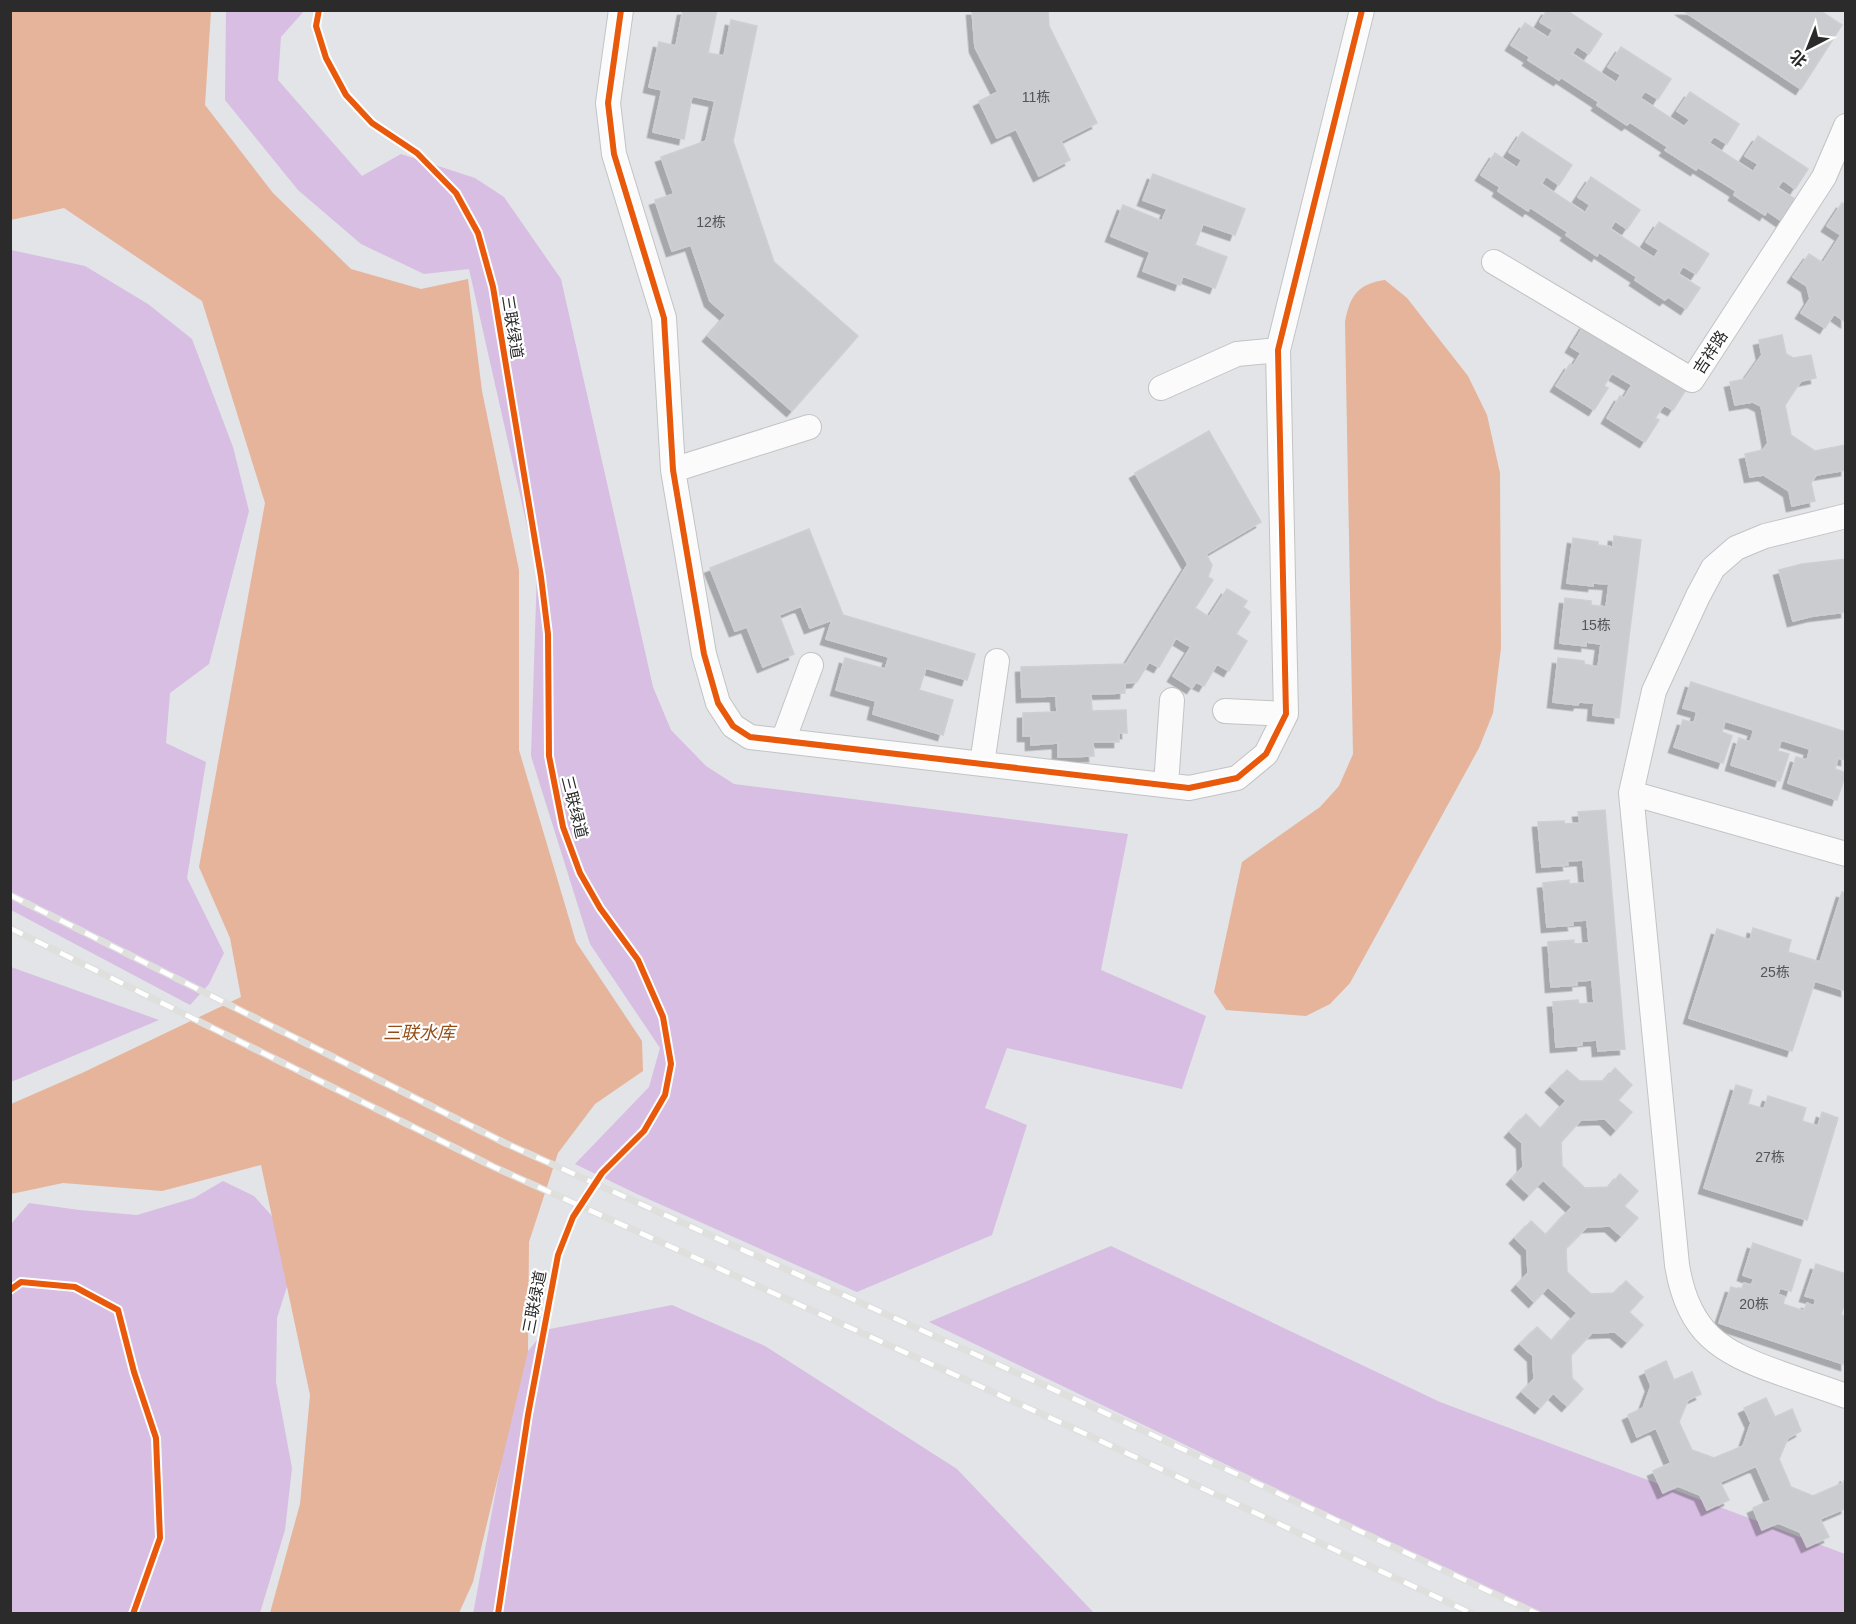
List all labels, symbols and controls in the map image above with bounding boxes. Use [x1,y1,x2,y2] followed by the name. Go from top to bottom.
[1778,18,1838,78] north arrow
[1787,47,1810,70] text: 北
[1022,89,1050,105] house number: 11栋
[696,214,726,230] house number: 12栋
[499,294,526,360] street label: 三联绿道
[1690,328,1731,377] street label: 吉祥路
[1581,617,1611,633] house number: 15栋
[559,774,591,840] street label: 三联绿道
[1760,964,1790,980] house number: 25栋
[383,1023,458,1043] water label: 三联水库
[1755,1149,1785,1165] house number: 27栋
[520,1269,549,1335] street label: 三联绿道
[1739,1296,1769,1312] house number: 20栋

